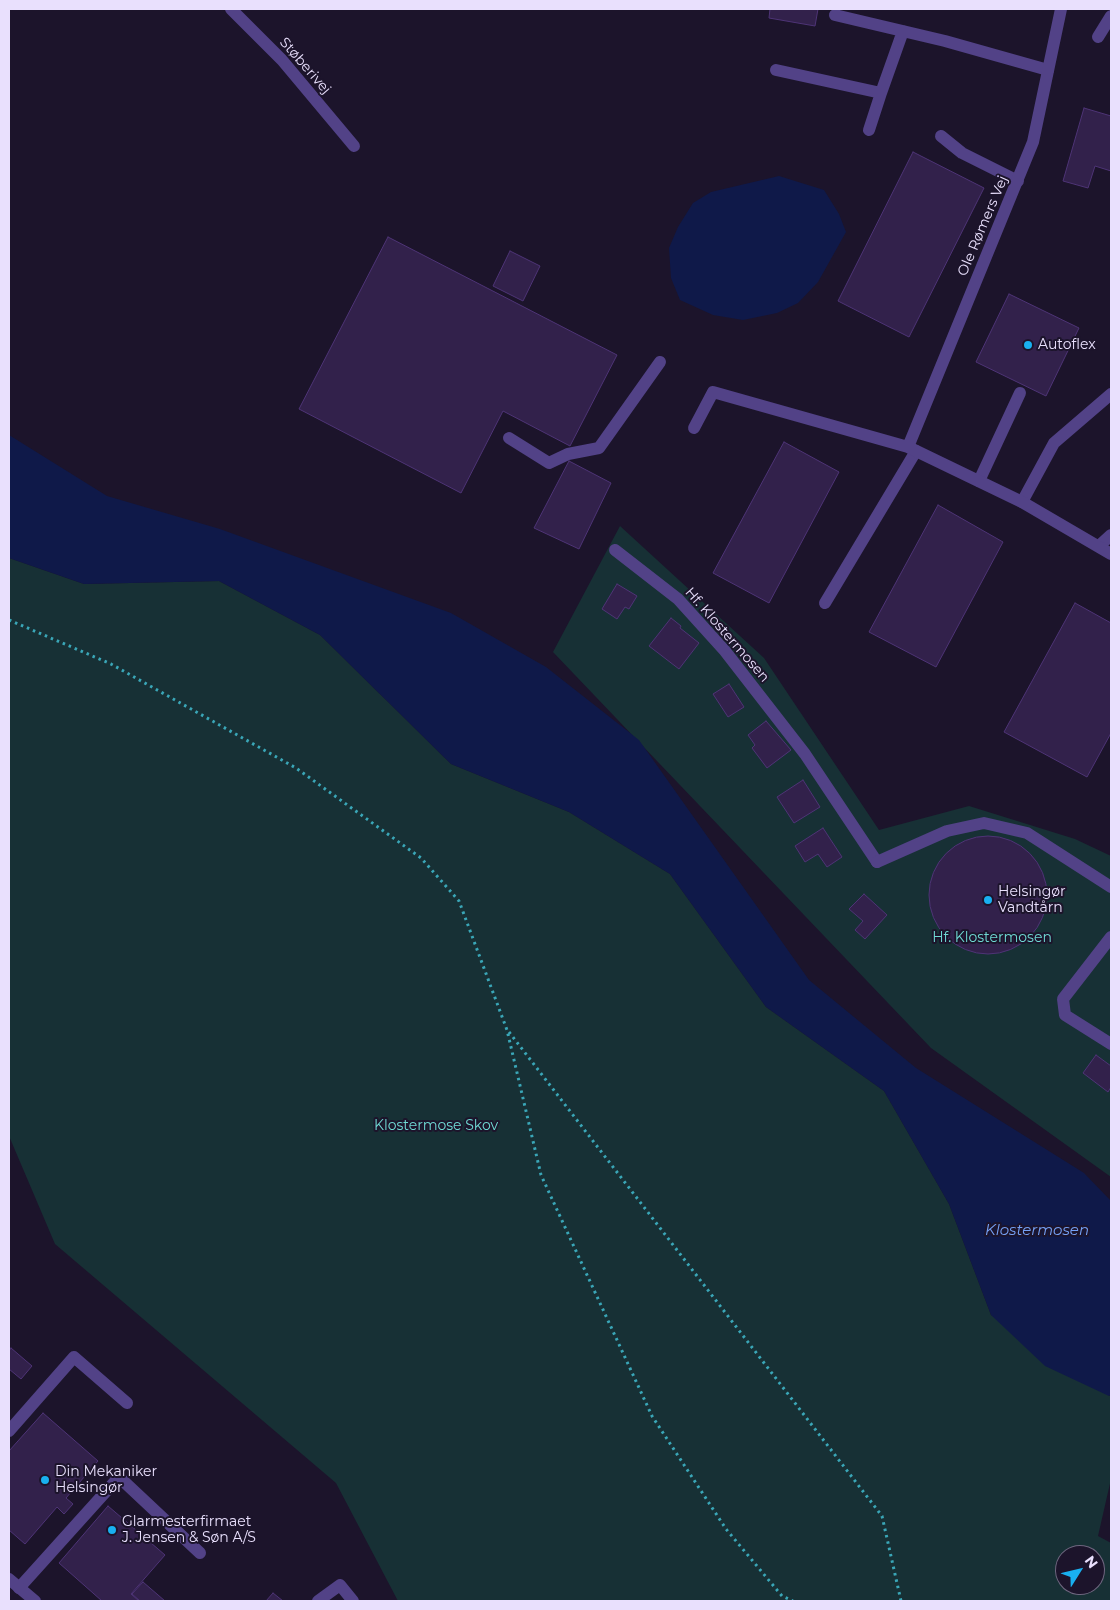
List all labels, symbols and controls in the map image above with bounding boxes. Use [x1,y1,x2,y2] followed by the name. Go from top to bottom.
[276,34,334,98] street label: Støberivej
[954,173,1012,279] street label: Ole Rømers Vej
[1038,337,1096,353] place label: Autoflex
[1022,339,1034,351] marker: Autoflex
[681,584,773,686] street label: Hf. Klostermosen
[998,884,1066,916] place label: Helsingør Vandtårn
[982,894,994,906] marker: Helsingør Vandtårn
[932,930,1052,946] park label: Hf. Klostermosen
[374,1118,498,1134] park label: Klostermose Skov
[985,1222,1089,1240] water label: Klostermosen
[55,1464,157,1496] place label: Din Mekaniker Helsingør
[39,1474,51,1486] marker: Din Mekaniker Helsingør
[122,1514,256,1546] place label: Glarmesterfirmaet J. Jensen & Søn A/S
[106,1524,118,1536] marker: Glarmesterfirmaet J. Jensen & Søn A/S
[1055,1545,1105,1595] north arrow
[1081,1552,1102,1572] text: N

